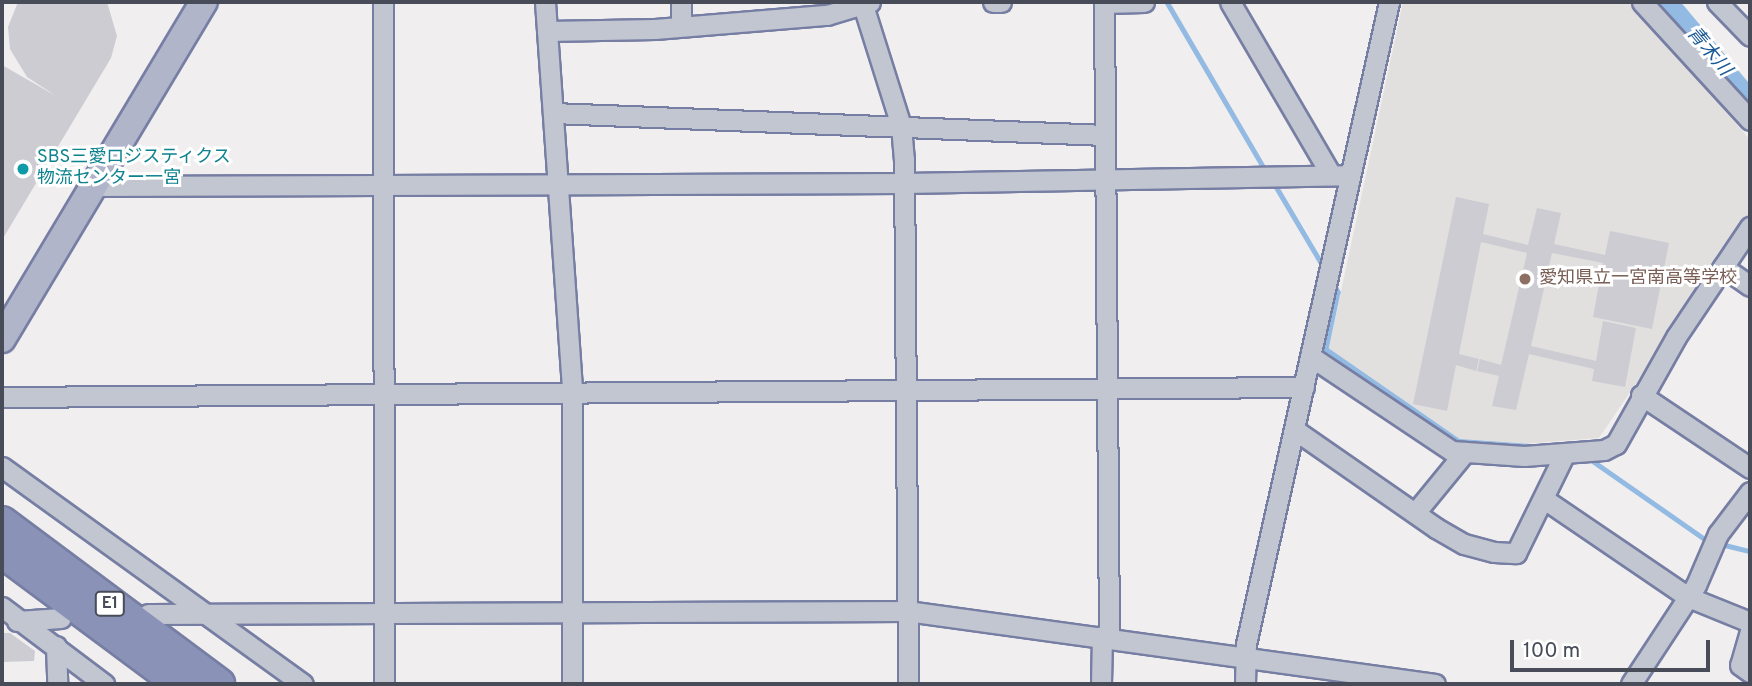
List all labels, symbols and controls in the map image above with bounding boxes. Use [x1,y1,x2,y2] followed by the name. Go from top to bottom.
[1681,23,1735,81] water label: 青木川
[37,148,232,190] place label: SBS三愛ロジスティクス 物流センター一宮
[15,161,31,177] marker: SBS三愛ロジスティクス 物流センター一宮
[1539,268,1737,290] place label: 愛知県立一宮南高等学校
[1517,271,1533,287] marker: 愛知県立一宮南高等学校
[94,592,126,617] road number: E1
[1514,626,1714,670] scale bar
[1523,638,1580,665] text: 100 m

